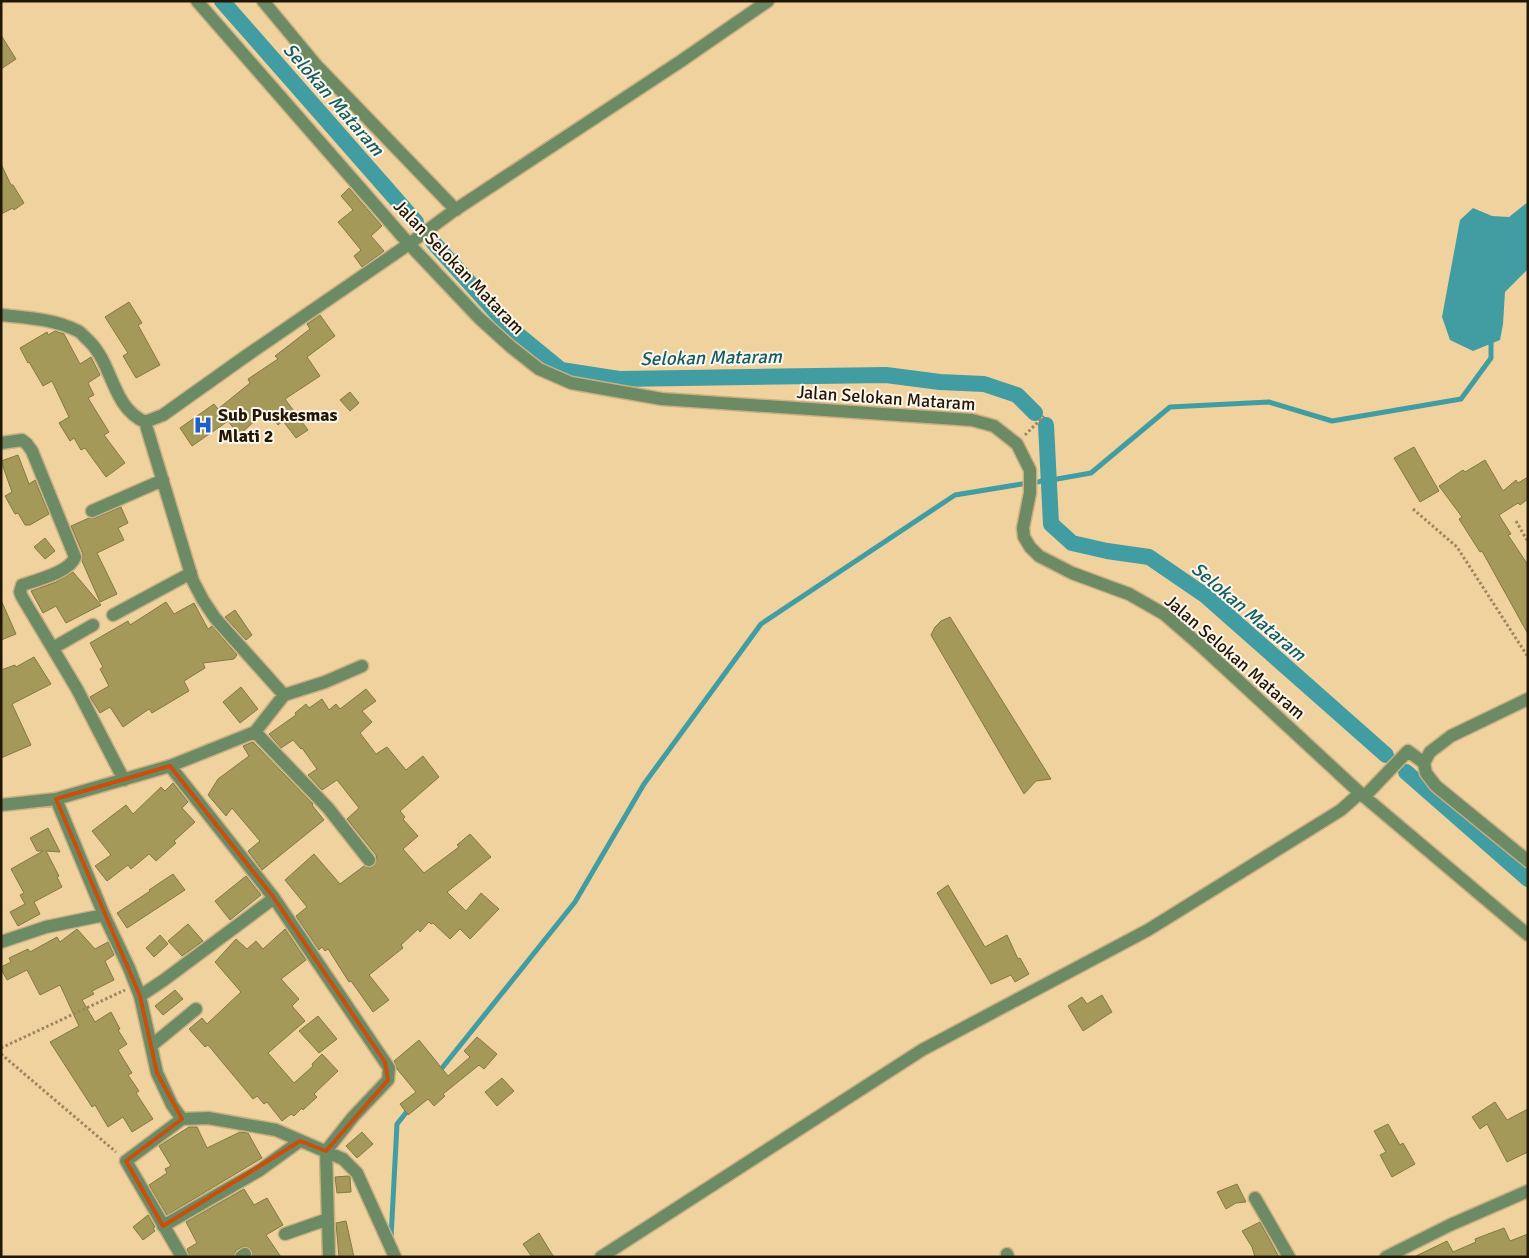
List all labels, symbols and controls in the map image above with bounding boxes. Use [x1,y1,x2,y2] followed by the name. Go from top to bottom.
[278,38,389,162] water label: Selokan Mataram
[389,195,529,339] street label: Jalan Selokan Mataram
[640,345,783,371] water label: Selokan Mataram
[796,381,976,415] street label: Jalan Selokan Mataram
[218,404,338,447] place label: Sub Puskesmas Mlati 2
[192,414,214,436] hospital icon: Sub Puskesmas Mlati 2
[1186,557,1311,667] water label: Selokan Mataram
[1160,590,1310,724] street label: Jalan Selokan Mataram

